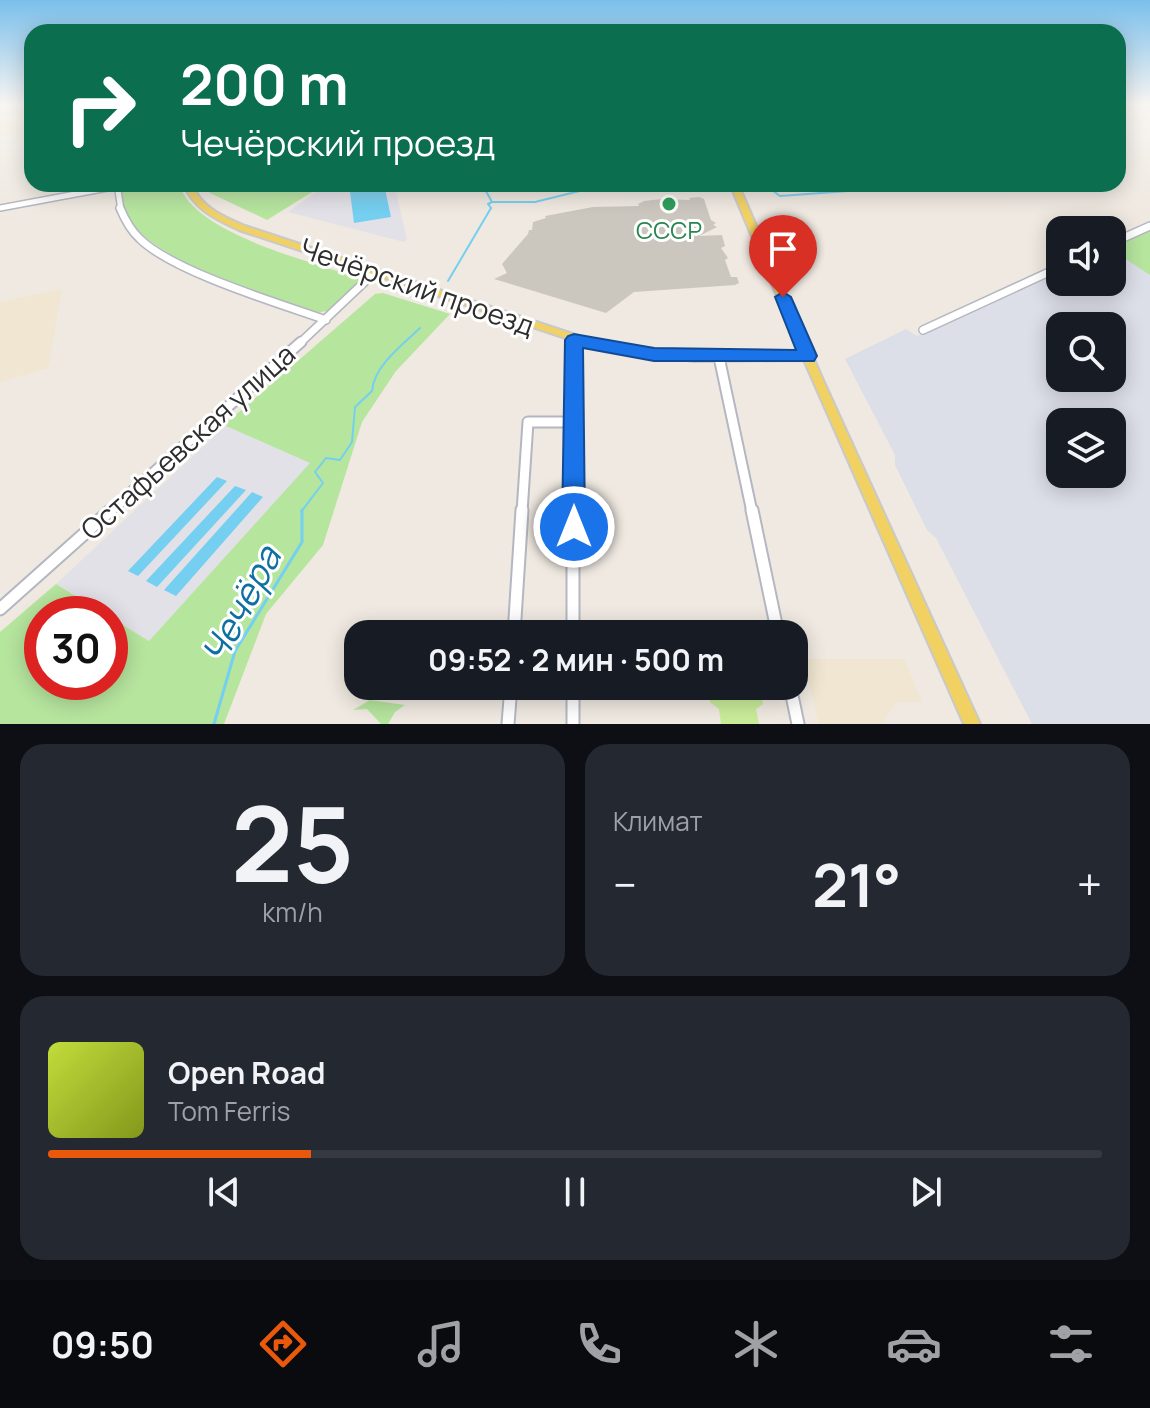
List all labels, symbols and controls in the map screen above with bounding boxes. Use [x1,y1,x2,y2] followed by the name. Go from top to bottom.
[180,45,349,122] text: 200 m
[48,56,152,160] icon: right
[180,118,495,167] text: Чечёрский проезд
[660,195,678,213] marker: СССР
[636,213,702,246] place label: СССР
[749,215,817,297] pin
[1046,216,1126,488] map controls
[1046,216,1126,296] button: sound
[761,227,805,271] icon: arrive
[295,228,539,344] street label: Чечёрский проезд
[1046,312,1126,392] button: search
[72,335,303,548] street label: Остафьевская улица
[1046,408,1126,488] button: layers
[532,485,616,569] position arrow
[189,536,293,672] water label: Чечёра
[24,596,128,700] speed limit sign: 30
[428,639,724,680] text: 09:52 · 2 мин · 500 m
[231,771,354,913] text: 25
[613,803,703,839] text: Климат
[812,843,901,925] text: 21°
[613,854,637,914] text: −
[1077,854,1102,914] text: +
[262,894,323,930] text: km/h
[168,1052,325,1093] text: Open Road
[168,1093,290,1129] text: Tom Ferris
[202,1170,246,1214] icon: previous
[553,1170,597,1214] icon: pause
[904,1170,948,1214] icon: next
[255,1316,311,1372] icon: directions
[413,1316,469,1372] icon: music
[571,1316,627,1372] icon: phone
[728,1316,784,1372] icon: climate
[886,1316,942,1372] icon: car
[1043,1316,1099,1372] icon: filters
[51,1320,154,1369] text: 09:50

